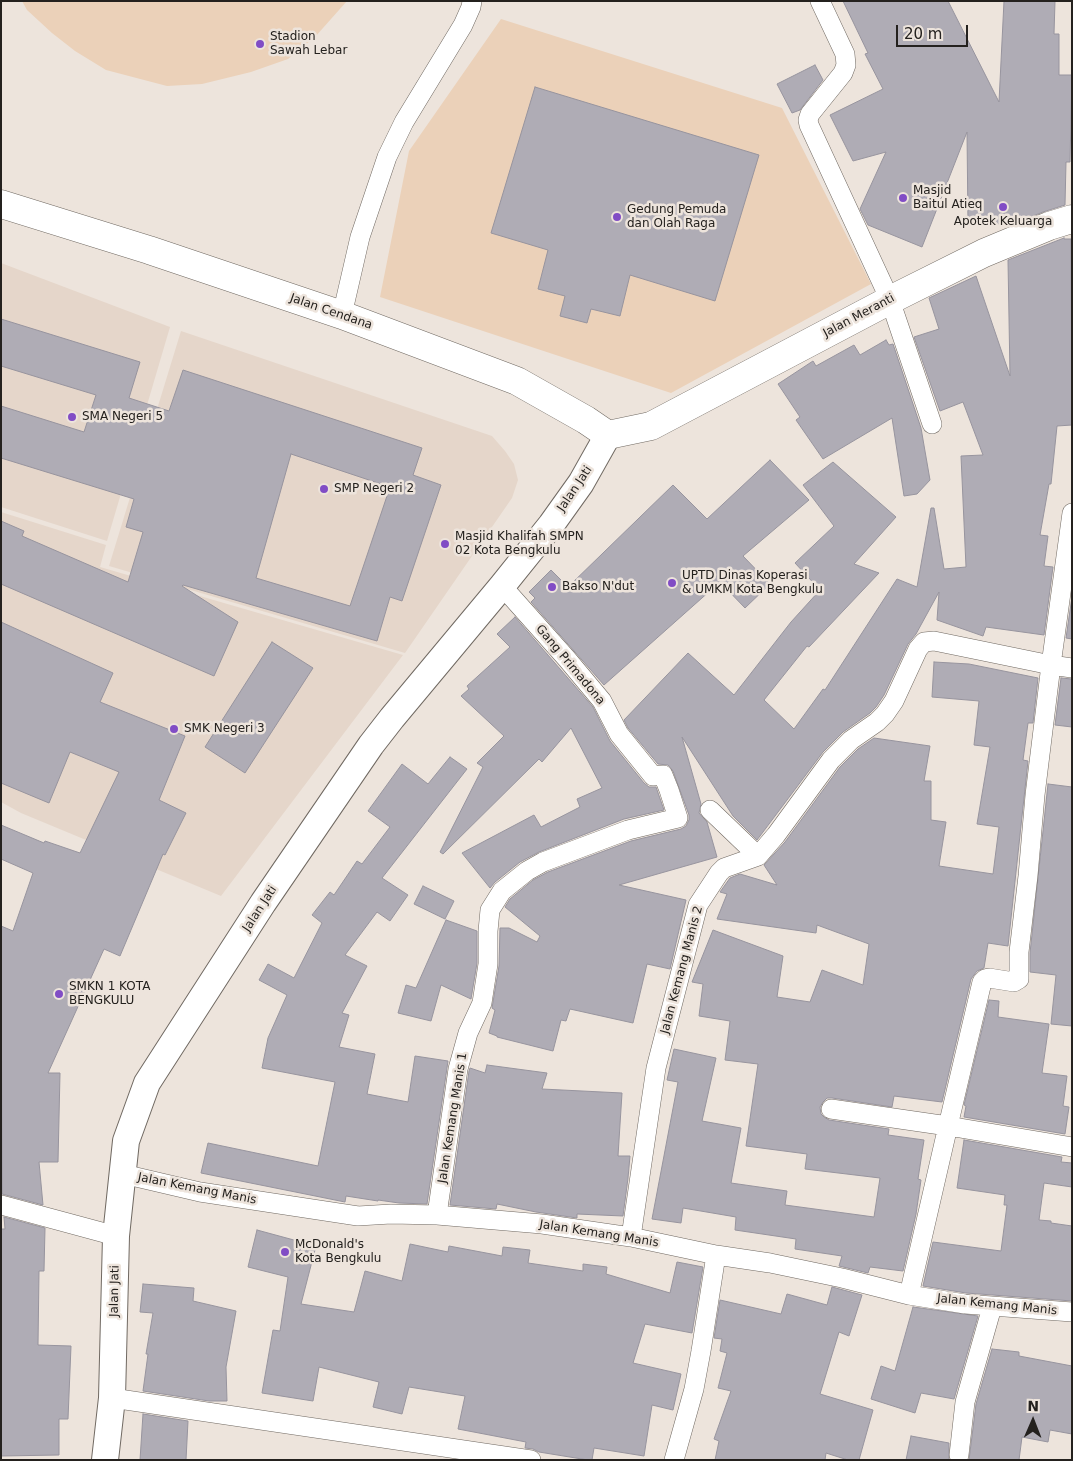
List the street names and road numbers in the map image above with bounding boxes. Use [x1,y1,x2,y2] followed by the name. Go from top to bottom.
[288,291,374,333] street label: Jalan Cendana
[821,291,897,341] street label: Jalan Meranti
[555,463,595,515] street label: Jalan Jati
[532,622,608,708] street label: Gang Primadona
[240,883,280,935] street label: Jalan Jati
[658,904,706,1036] street label: Jalan Kemang Manis 2
[436,1052,470,1184] street label: Jalan Kemang Manis 1
[136,1170,258,1208] street label: Jalan Kemang Manis
[538,1217,660,1251] street label: Jalan Kemang Manis
[107,1265,123,1317] street label: Jalan Jati
[936,1292,1058,1318] street label: Jalan Kemang Manis

